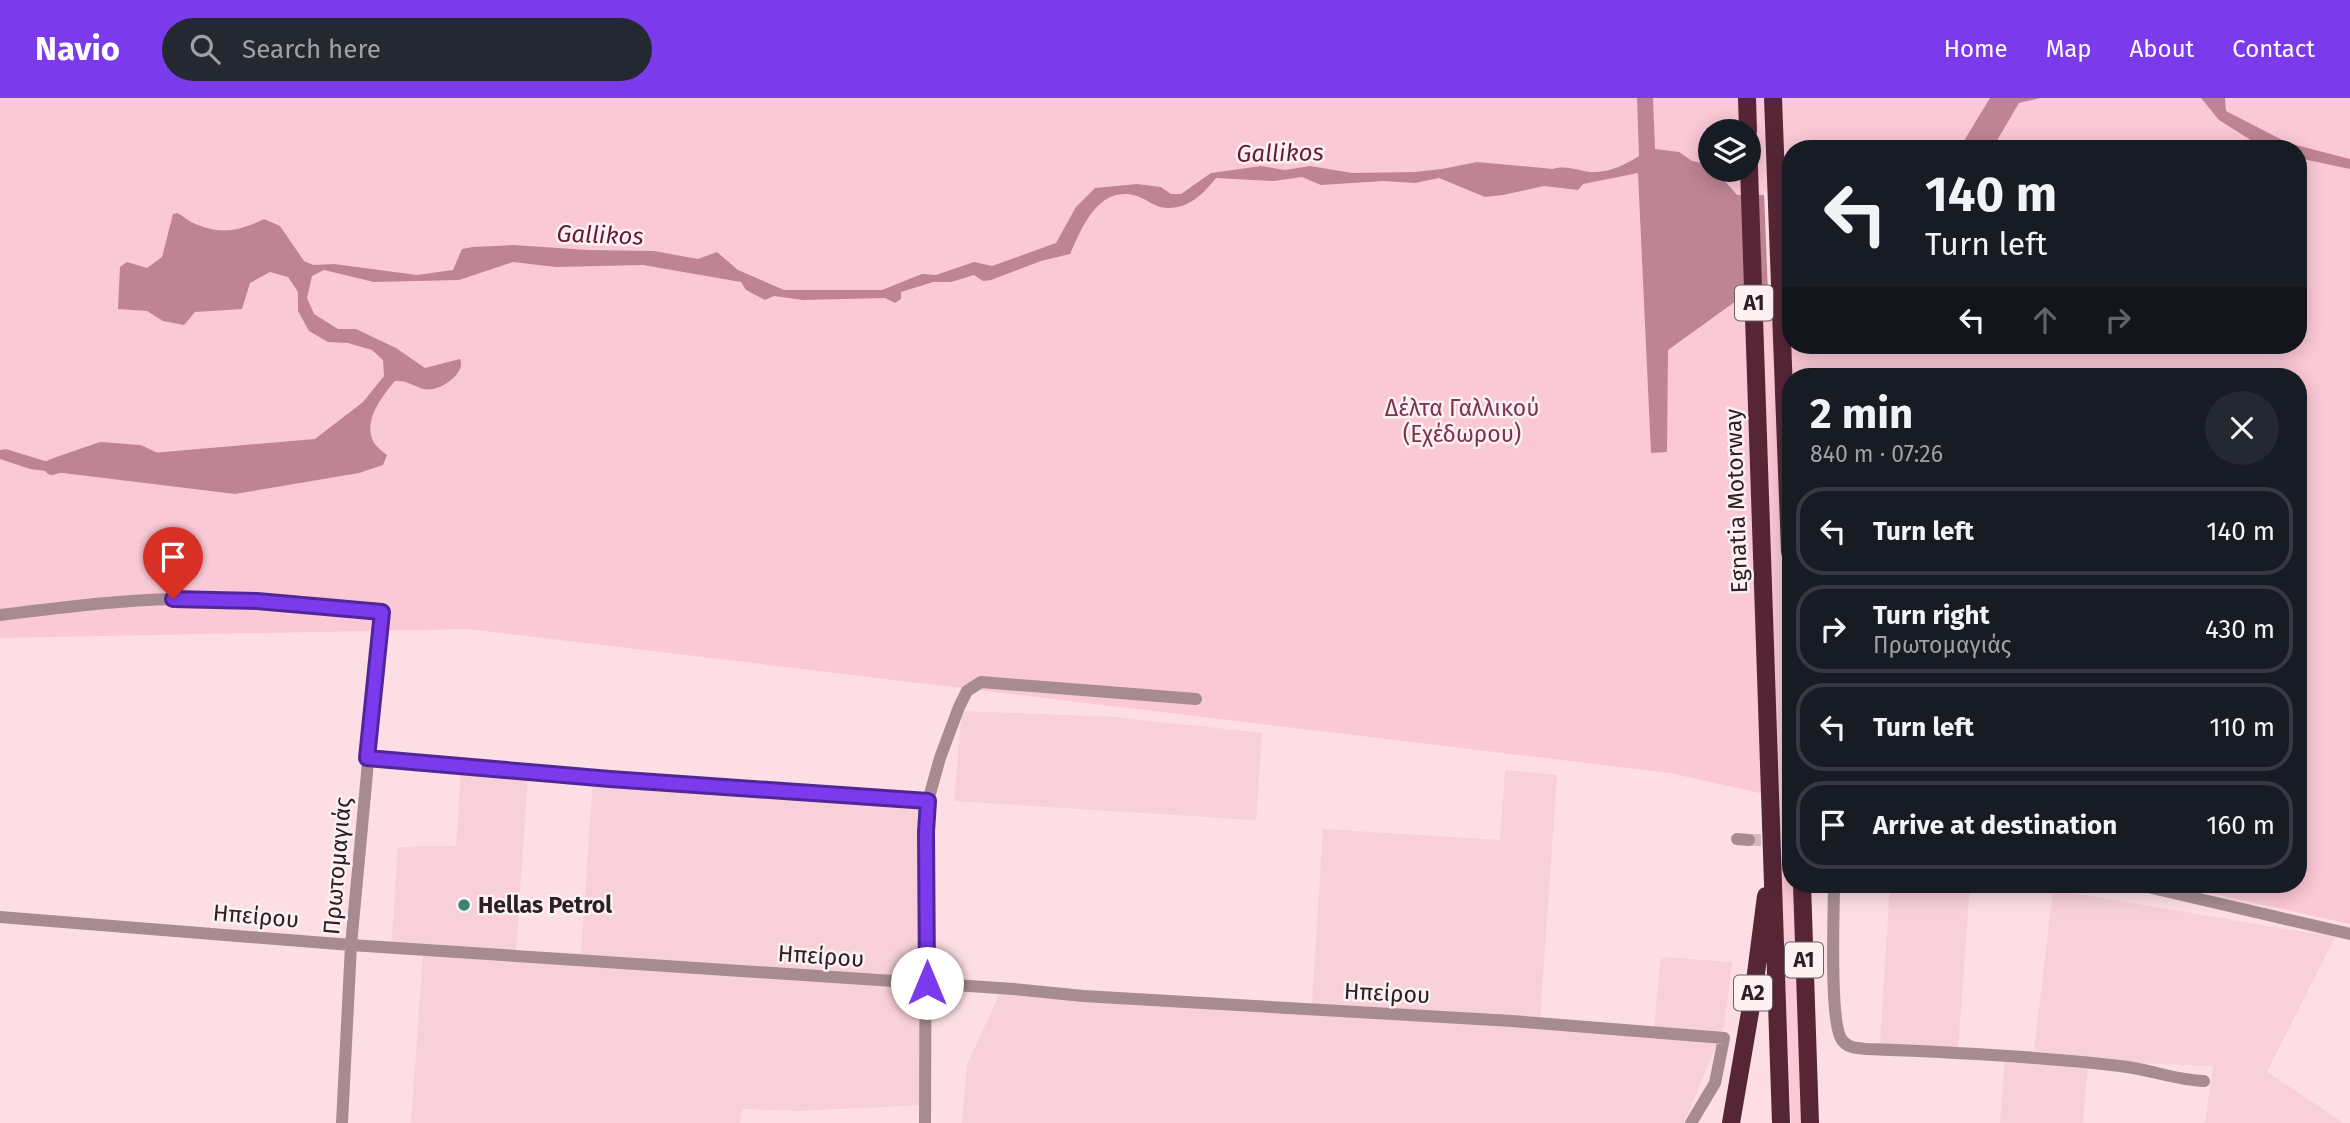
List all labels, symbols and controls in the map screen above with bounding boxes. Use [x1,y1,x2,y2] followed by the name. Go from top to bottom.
[162,18,652,81] search box
[35,29,120,69] text: Navio
[186,30,224,68] icon: search
[242,34,381,65] text: Search here
[1944,35,2008,63] text: Home
[2046,35,2092,63] text: Map
[2130,35,2194,63] text: About
[2232,35,2315,63] text: Contact
[1698,119,1761,182] map controls
[1698,119,1761,182] button: layers
[1236,138,1324,168] water label: Gallikos
[1925,165,2057,224] text: 140 m
[1810,168,1901,259] icon: left
[556,219,644,251] water label: Gallikos
[1925,225,2047,263] text: Turn left
[1735,286,1773,320] road number: Α1
[1953,301,1991,339] icon: left
[2026,301,2064,339] icon: ahead
[2099,301,2137,339] icon: right
[1810,389,1913,439] text: 2 min
[2205,391,2279,465] button: close
[1385,394,1539,448] park label: Δέλτα Γαλλικού (Εχέδωρου)
[1719,408,1753,594] street label: Egnatia Motorway
[1810,440,1943,468] text: 840 m · 07:26
[1814,512,1852,550] icon: left
[1873,516,1974,547] text: Turn left
[2206,516,2275,547] text: 140 m
[143,527,203,599] pin
[154,538,192,576] icon: arrive
[1873,600,1990,631] text: Turn right
[1814,610,1852,648] icon: right
[2205,614,2275,645] text: 430 m
[1873,631,2011,659] text: Πρωτομαγιάς
[1814,708,1852,746] icon: left
[1873,712,1974,743] text: Turn left
[2209,712,2275,743] text: 110 m
[317,796,357,936] street label: Πρωτομαγιάς
[1814,806,1852,844] icon: arrive
[1873,810,2117,841] text: Arrive at destination
[2206,810,2275,841] text: 160 m
[478,891,612,919] place label: Hellas Petrol
[456,897,472,913] marker: Hellas Petrol
[212,898,300,934] street label: Ηπείρου
[777,939,865,973] street label: Ηπείρου
[1785,942,1823,978] road number: Α1
[890,946,964,1020] position arrow
[1734,976,1772,1010] road number: Α2
[1343,977,1431,1009] street label: Ηπείρου

